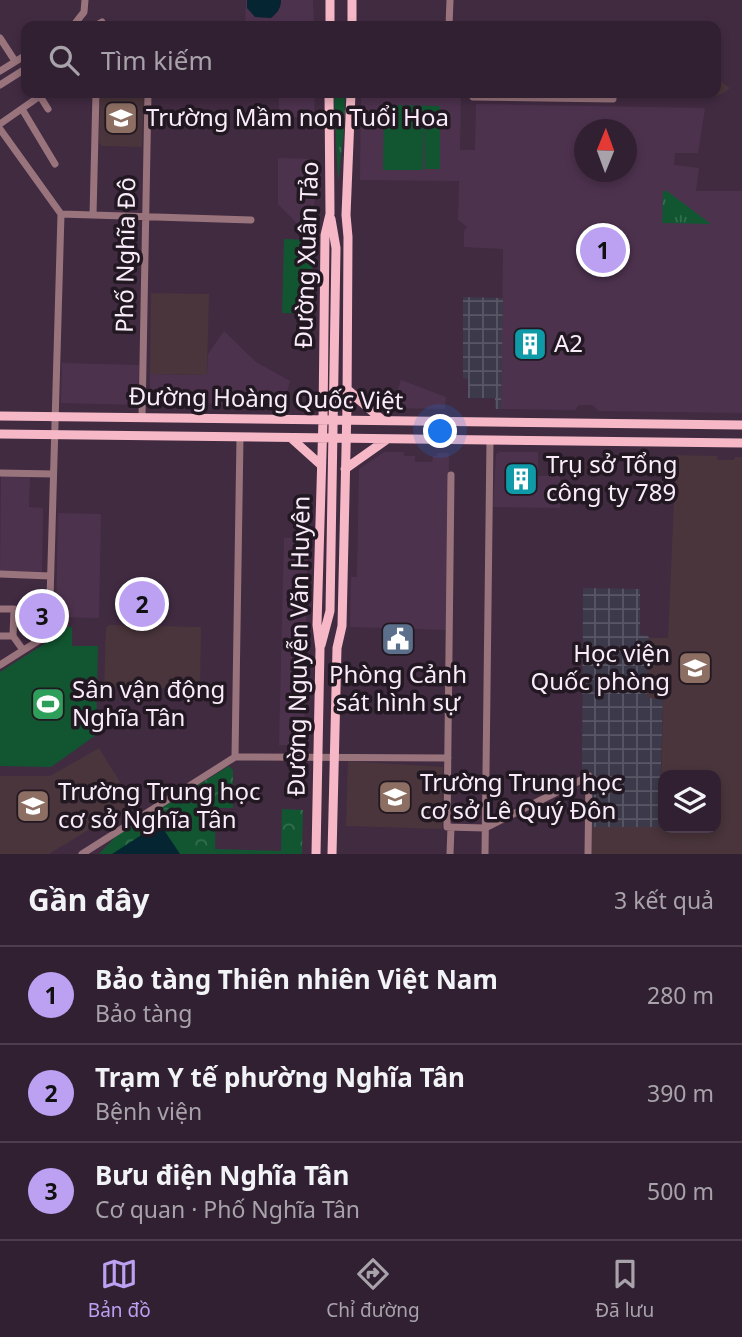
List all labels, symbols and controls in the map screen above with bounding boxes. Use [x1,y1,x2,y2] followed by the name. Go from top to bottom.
[21,21,721,98] search box
[45,41,83,79] icon: search
[101,42,213,78] text: Tìm kiếm
[102,99,140,137] school or university icon: Trường Mầm non Tuổi Hoa
[146,100,449,133] place label: Trường Mầm non Tuổi Hoa
[574,119,637,182] north arrow
[286,161,325,349] street label: Đường Xuân Tảo
[107,177,142,333] street label: Phố Nghĩa Đô
[580,224,626,276] pin: 1
[511,325,549,363] building icon: A2
[554,326,583,359] place label: A2
[128,379,404,416] street label: Đường Hoàng Quốc Việt
[423,414,457,448] your location
[546,447,677,508] place label: Trụ sở Tổng công ty 789
[502,460,540,498] building icon: Trụ sở Tổng công ty 789
[278,495,317,797] street label: Đường Nguyễn Văn Huyên
[119,578,165,630] pin: 2
[19,590,65,642] pin: 3
[379,620,417,658] public building icon: Phòng Cảnh sát hình sự
[530,636,670,697] place label: Học viện Quốc phòng
[676,649,714,687] school or university icon: Học viện Quốc phòng
[329,657,467,718] place label: Phòng Cảnh sát hình sự
[72,672,225,733] place label: Sân vận động Nghĩa Tân
[29,685,67,723] sports icon: Sân vận động Nghĩa Tân
[420,765,622,826] place label: Trường Trung học cơ sở Lê Quý Đôn
[658,770,721,833] map controls
[658,770,721,833] button: layers
[58,774,260,835] place label: Trường Trung học cơ sở Nghĩa Tân
[376,778,414,816] school or university icon: Trường Trung học cơ sở Lê Quý Đôn
[14,787,52,825] school or university icon: Trường Trung học cơ sở Nghĩa Tân
[28,879,149,920] text: Gần đây
[614,884,714,916] text: 3 kết quả
[95,961,498,997] text: Bảo tàng Thiên nhiên Việt Nam
[44,979,58,1011] text: 1
[647,979,714,1011] text: 280 m
[95,997,192,1029] text: Bảo tàng
[95,1059,465,1095] text: Trạm Y tế phường Nghĩa Tân
[44,1077,58,1109] text: 2
[647,1077,714,1109] text: 390 m
[95,1095,202,1127] text: Bệnh viện
[95,1157,349,1193] text: Bưu điện Nghĩa Tân
[44,1175,58,1207] text: 3
[647,1175,714,1207] text: 500 m
[95,1193,360,1225] text: Cơ quan · Phố Nghĩa Tân
[88,1255,151,1323] tab: Bản đồ
[326,1255,420,1323] tab: Chỉ đường
[595,1255,654,1323] tab: Đã lưu

